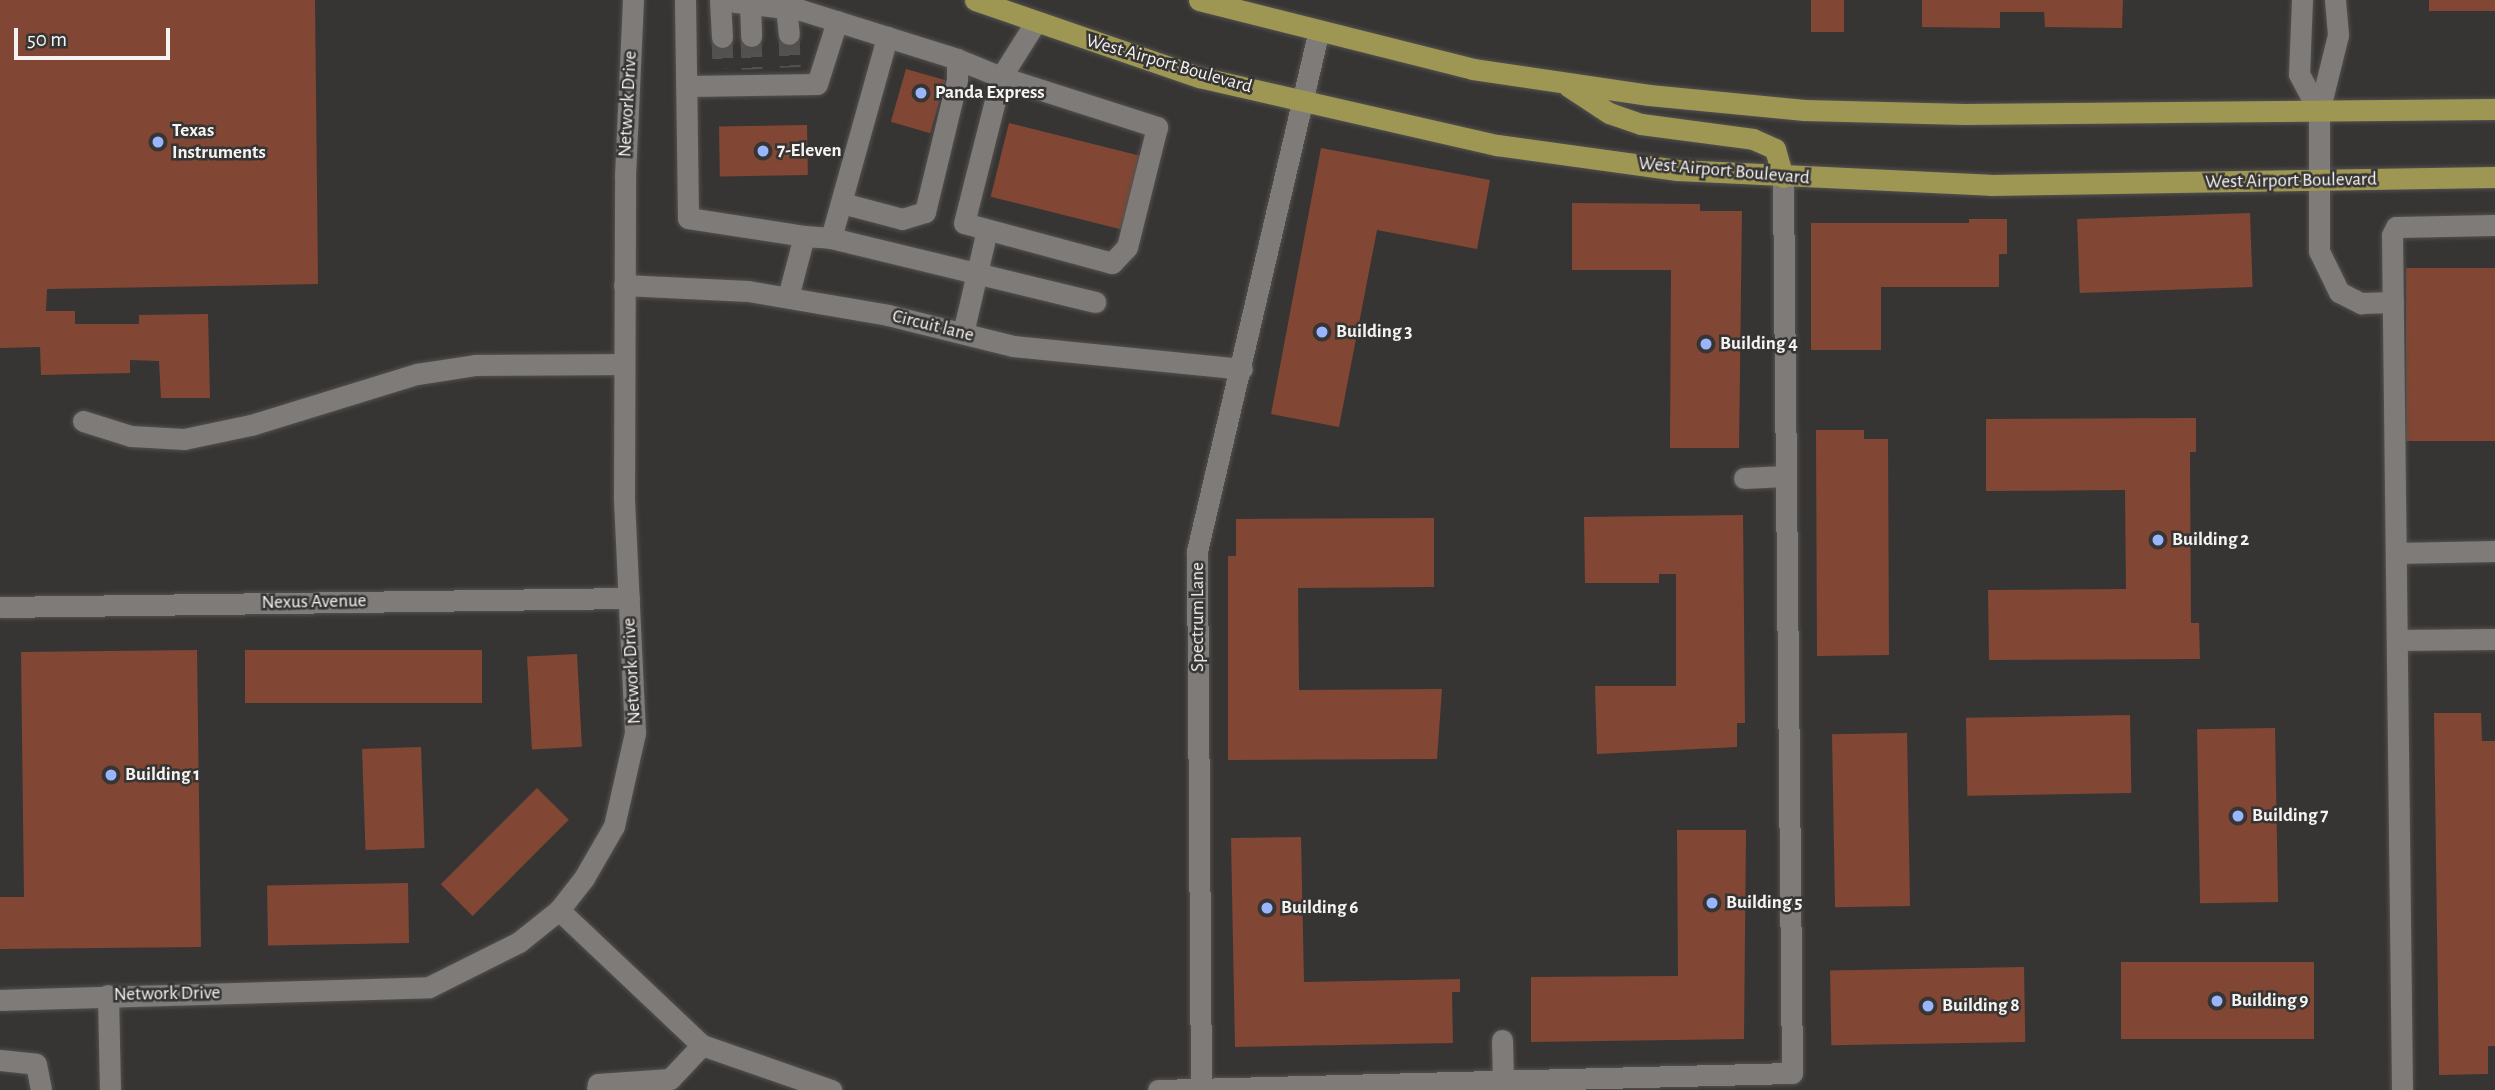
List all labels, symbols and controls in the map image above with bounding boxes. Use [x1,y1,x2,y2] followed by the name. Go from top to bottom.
[18,14,173,58] scale bar
[27,29,67,50] text: 50 m
[1083,29,1255,99] street label: West Airport Boulevard
[614,50,642,158] street label: Network Drive
[935,82,1044,104] place label: Panda Express
[913,85,929,101] marker: Panda Express
[172,120,266,164] place label: Texas Instruments
[150,134,166,150] marker: Texas Instruments
[777,140,841,162] place label: 7-Eleven
[755,143,771,159] marker: 7-Eleven
[1637,152,1811,190] street label: West Airport Boulevard
[2205,168,2377,194] street label: West Airport Boulevard
[890,305,976,347] street label: Circuit lane
[1336,321,1412,343] place label: Building 3
[1314,324,1330,340] marker: Building 3
[1720,333,1798,355] place label: Building 4
[1698,336,1714,352] marker: Building 4
[2172,529,2249,551] place label: Building 2
[2150,532,2166,548] marker: Building 2
[1187,562,1209,672] street label: Spectrum Lane
[261,590,367,614] street label: Nexus Avenue
[618,617,646,725] street label: Network Drive
[125,764,200,786] place label: Building 1
[103,767,119,783] marker: Building 1
[2252,805,2328,827] place label: Building 7
[2230,808,2246,824] marker: Building 7
[1726,892,1802,914] place label: Building 5
[1704,895,1720,911] marker: Building 5
[1281,897,1358,919] place label: Building 6
[1259,900,1275,916] marker: Building 6
[114,982,220,1006] street label: Network Drive
[2231,990,2308,1012] place label: Building 9
[2209,993,2225,1009] marker: Building 9
[1942,995,2020,1017] place label: Building 8
[1920,998,1936,1014] marker: Building 8

